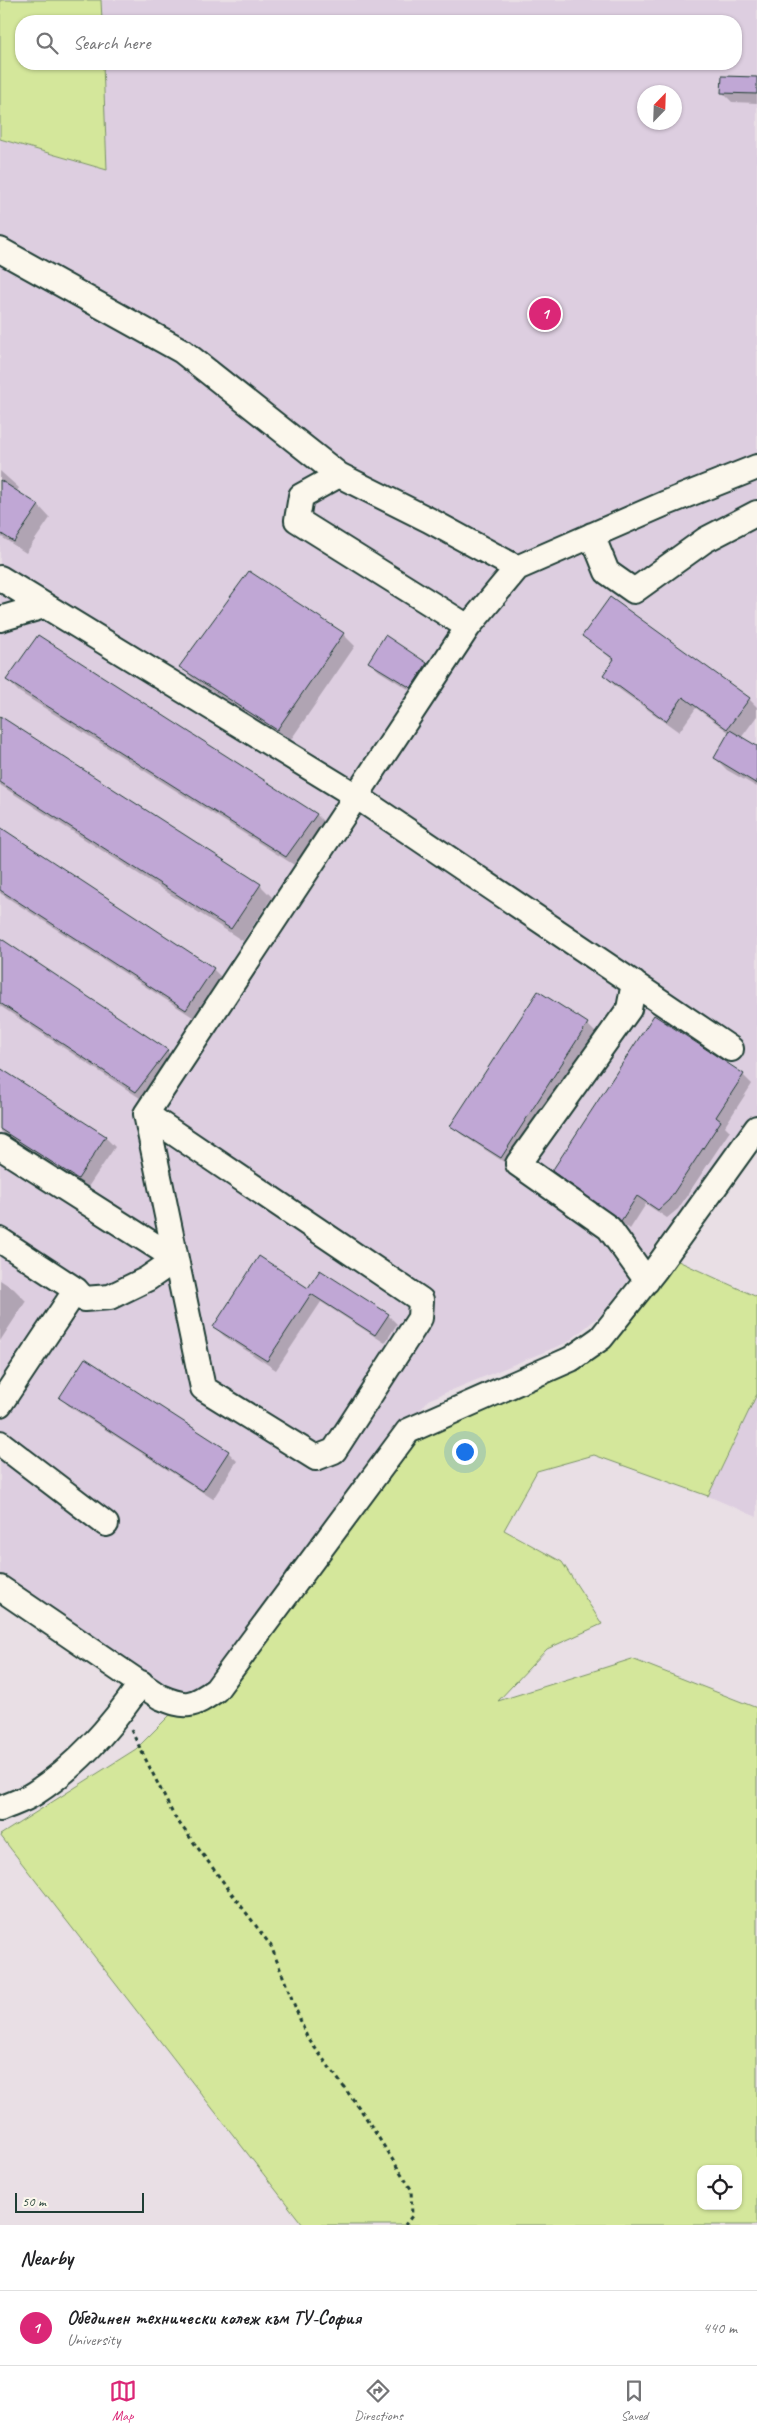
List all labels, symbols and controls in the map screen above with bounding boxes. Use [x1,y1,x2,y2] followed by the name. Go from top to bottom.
[15,15,742,70] search box
[33,29,61,57] icon: search
[73,31,150,55] text: Search here
[637,85,682,130] north arrow
[529,295,561,333] pin: 1
[452,1439,478,1465] your location
[697,2165,742,2210] map controls
[697,2165,742,2210] button: locate
[15,2190,144,2213] scale bar
[22,2193,46,2210] text: 50 m
[20,2245,73,2271] text: Nearby
[67,2306,361,2330] text: Обединен технически колеж към ТУ-София
[32,2318,40,2338] text: 1
[703,2318,737,2338] text: 440 m
[67,2330,120,2350] text: University
[109,2377,137,2424] tab: Map
[354,2377,403,2424] tab: Directions
[620,2377,648,2424] tab: Saved

